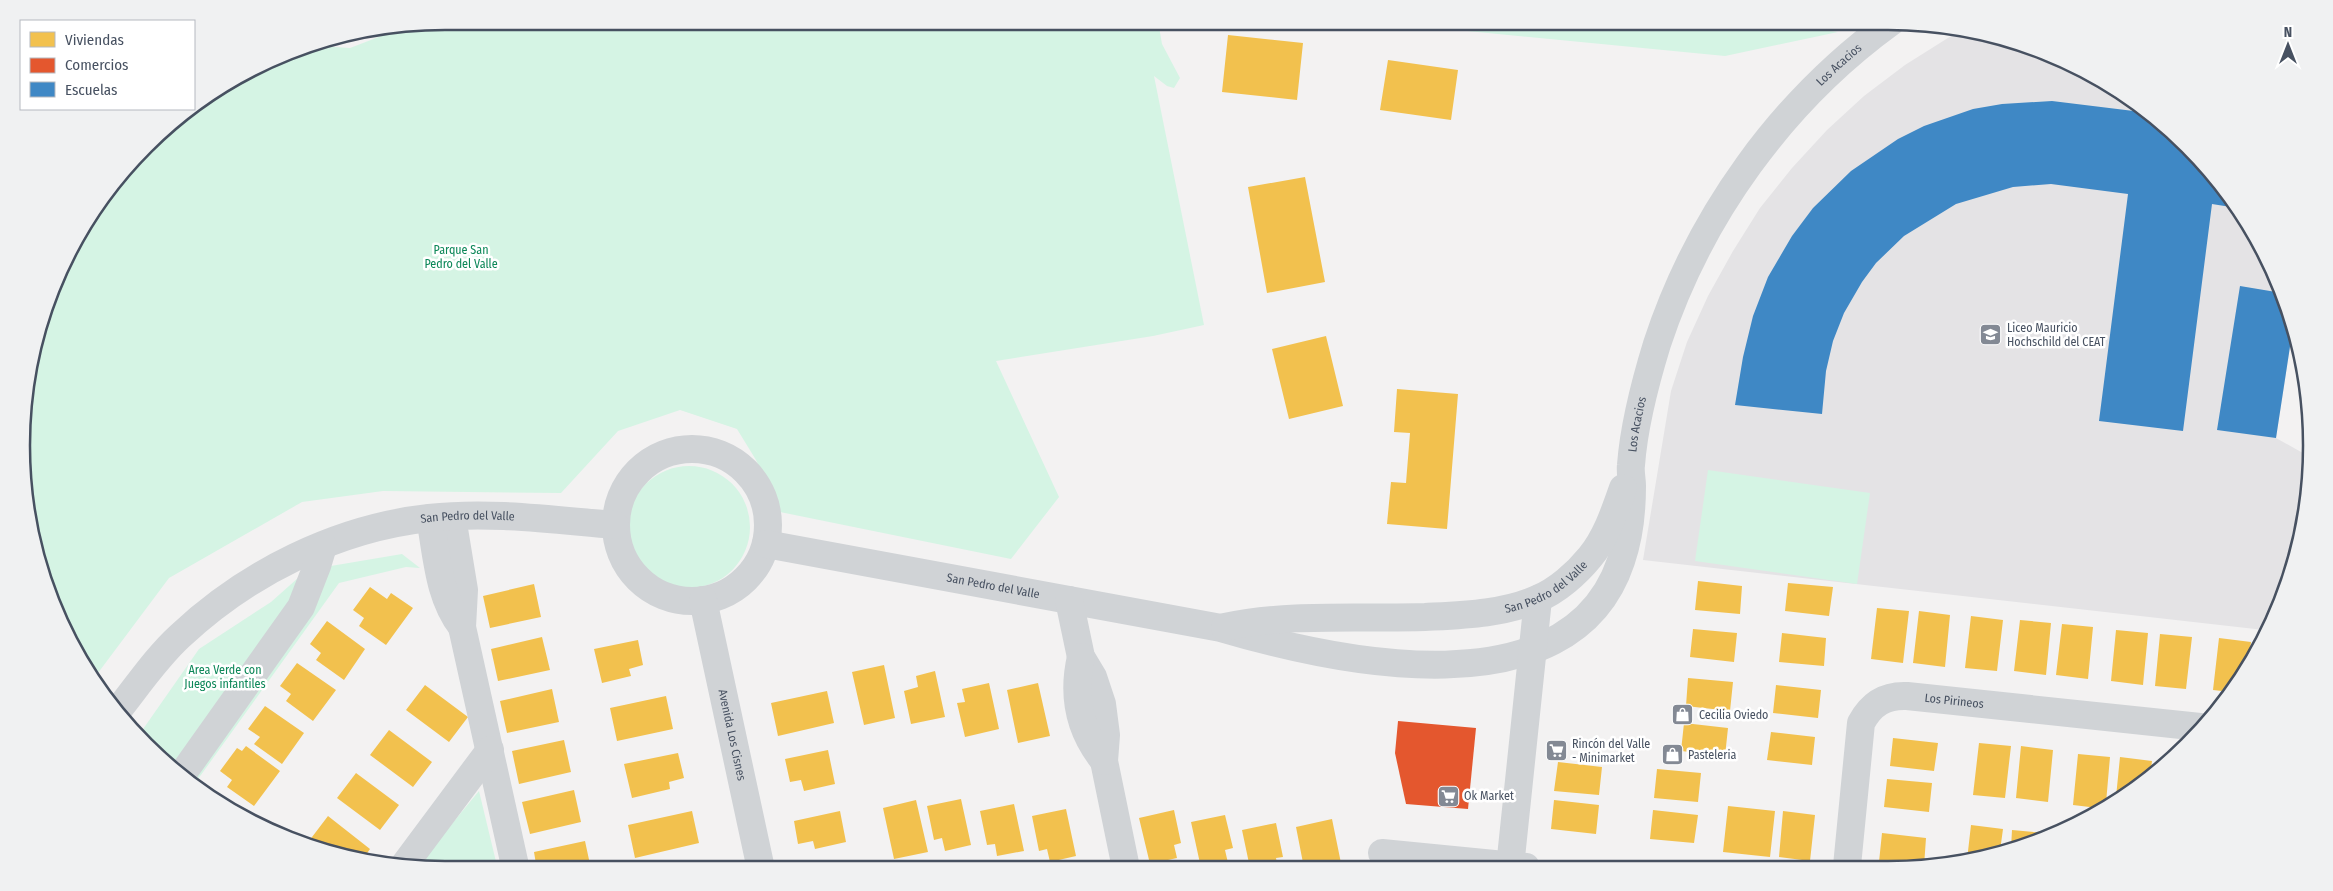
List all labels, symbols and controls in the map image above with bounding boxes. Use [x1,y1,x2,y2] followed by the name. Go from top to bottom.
[20,20,195,110] legend
[2263,20,2313,70] north arrow
[2284,24,2292,41] text: N
[65,31,124,49] text: Viviendas
[1813,41,1864,89] street label: Los Acacios
[65,56,128,74] text: Comercios
[65,81,117,99] text: Escuelas
[424,243,498,271] park label: Parque San Pedro del Valle
[2007,321,2106,349] place label: Liceo Mauricio Hochschild del CEAT
[1979,323,2003,347] school or university icon: Liceo Mauricio Hochschild del CEAT
[1625,395,1649,453] street label: Los Acacios
[420,508,515,526] street label: San Pedro del Valle
[1503,558,1590,616] street label: San Pedro del Valle
[946,570,1041,601] street label: San Pedro del Valle
[184,663,266,691] park label: Area Verde con Juegos infantiles
[715,688,749,782] street label: Avenida Los Cisnes
[1924,691,1985,711] street label: Los Pirineos
[1671,703,1695,727] shop icon: Cecilia Oviedo
[1699,708,1768,722] place label: Cecilia Oviedo
[1572,737,1650,765] place label: Rincón del Valle - Minimarket
[1544,739,1568,763] supermarket icon: Rincón del Valle - Minimarket
[1660,743,1684,767] shop icon: Pasteleria
[1688,748,1736,762] place label: Pasteleria
[1436,784,1460,808] supermarket icon: Ok Market
[1464,789,1514,803] place label: Ok Market

